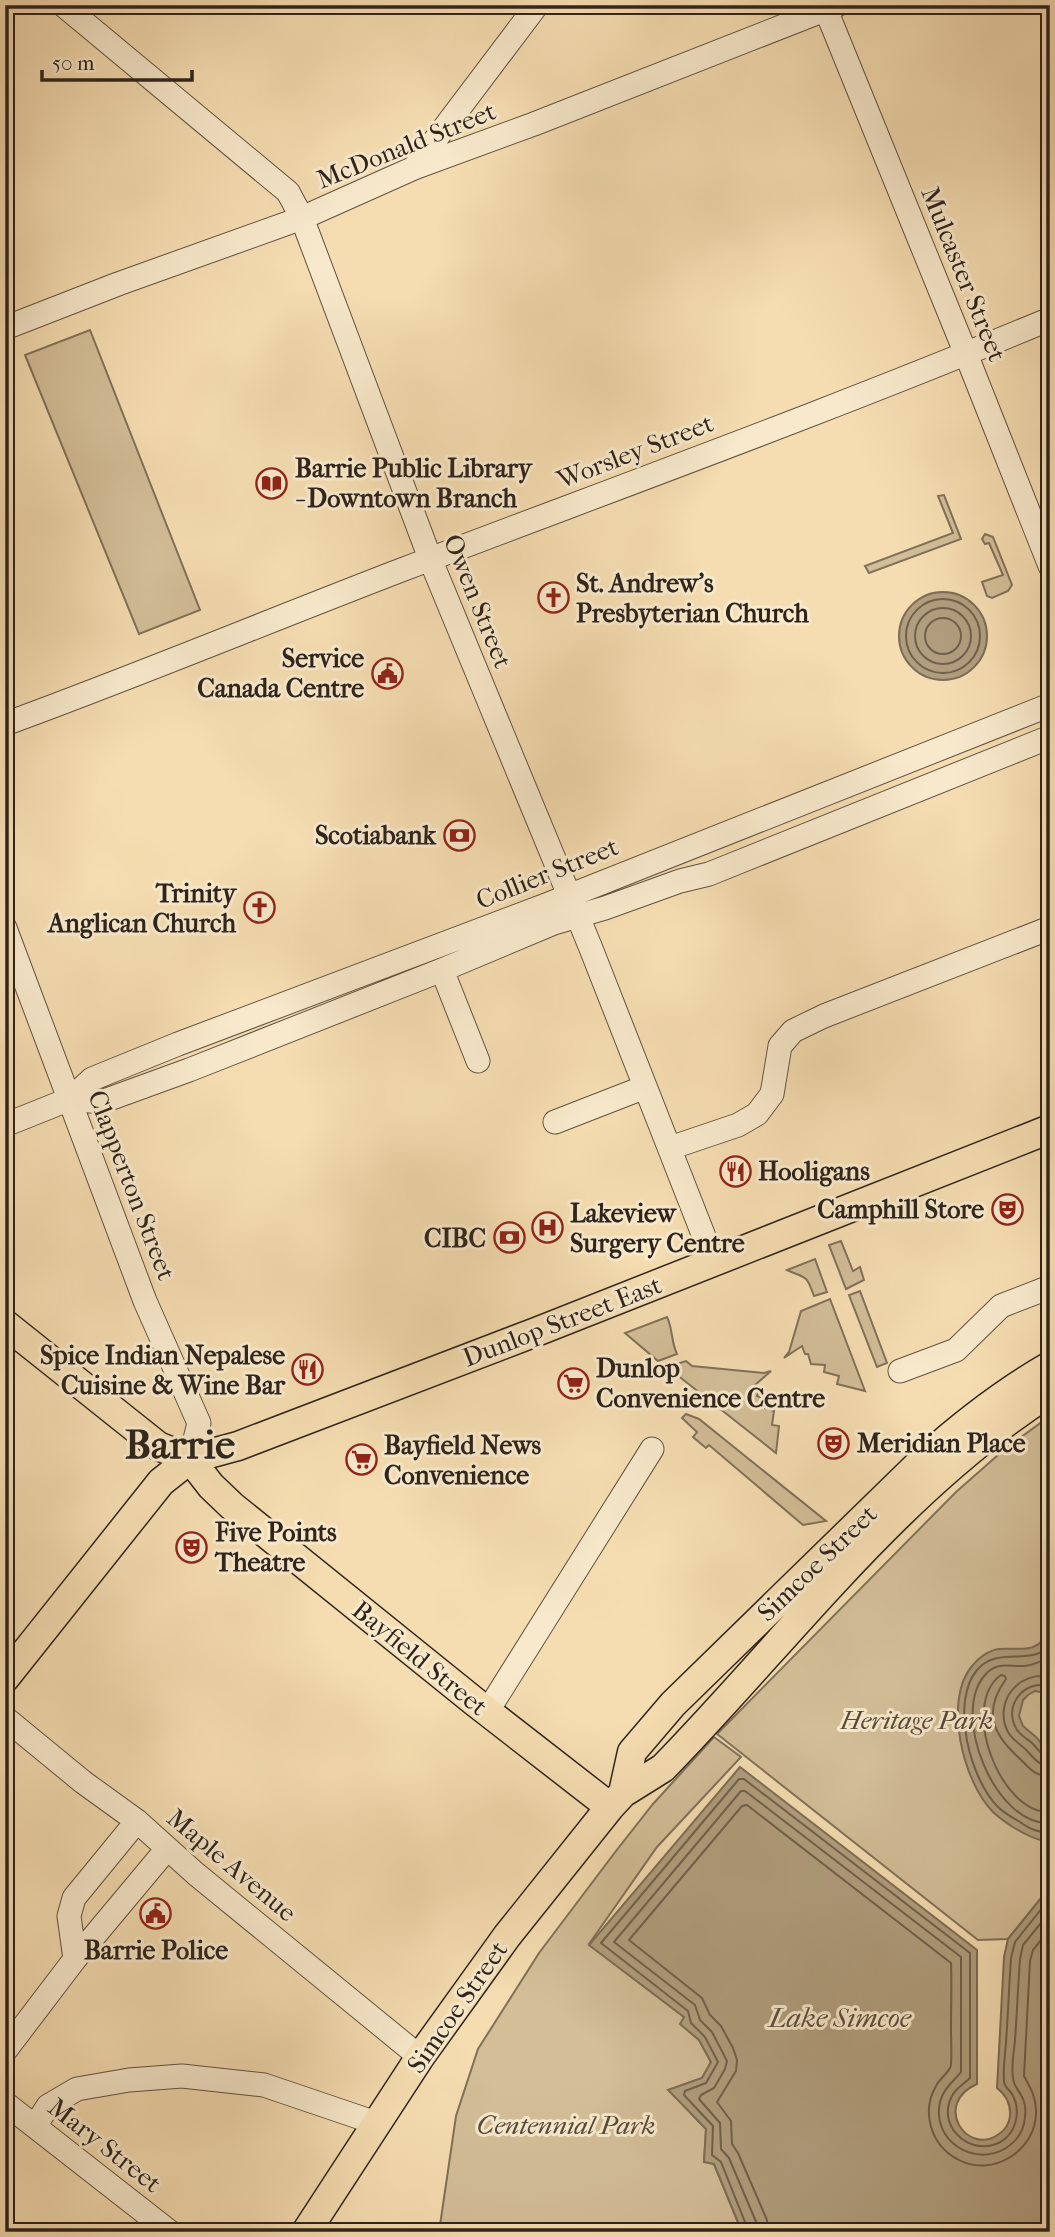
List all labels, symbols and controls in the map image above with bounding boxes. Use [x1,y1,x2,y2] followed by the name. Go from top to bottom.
[42,38,192,82] scale bar
[52,51,95,75] text: 50 m
[312,95,501,195] street label: McDonald Street
[914,182,1013,367] street label: Mulcaster Street
[552,407,718,496] street label: Worsley Street
[295,453,534,514] place label: Barrie Public Library - Downtown Branch
[255,466,289,500] library icon: Barrie Public Library - Downtown Branch
[437,530,519,673] street label: Owen Street
[576,568,809,629] place label: St. Andrew's Presbyterian Church
[536,581,570,615] church icon: St. Andrew's Presbyterian Church
[197,643,364,704] place label: Service Canada Centre
[370,656,404,690] public building icon: Service Canada Centre
[442,818,476,852] bank icon: Scotiabank
[315,820,438,851] place label: Scotiabank
[472,831,623,916] street label: Collier Street
[46,878,238,939] place label: Trinity Anglican Church
[242,891,276,925] church icon: Trinity Anglican Church
[81,1086,182,1285] street label: Clapperton Street
[718,1154,752,1188] restaurant icon: Hooligans
[758,1156,870,1187] place label: Hooligans
[990,1192,1024,1226] theatre icon: Camphill Store
[817,1194,984,1225] place label: Camphill Store
[570,1198,745,1259] place label: Lakeview Surgery Centre
[530,1211,564,1245] hospital icon: Lakeview Surgery Centre
[492,1221,526,1255] bank icon: CIBC
[424,1223,486,1254] place label: CIBC
[458,1269,667,1374] street label: Dunlop Street East
[40,1340,286,1401] place label: Spice Indian Nepalese Cuisine & Wine Bar
[291,1353,325,1387] restaurant icon: Spice Indian Nepalese Cuisine & Wine Bar
[596,1353,825,1414] place label: Dunlop Convenience Centre
[556,1366,590,1400] supermarket icon: Dunlop Convenience Centre
[125,1422,235,1468] district label: Barrie
[817,1426,851,1460] theatre icon: Meridian Place
[857,1428,1026,1459] place label: Meridian Place
[384,1430,542,1491] place label: Bayfield News Convenience
[344,1443,378,1477] supermarket icon: Bayfield News Convenience
[751,1498,884,1628] street label: Simcoe Street
[214,1517,337,1578] place label: Five Points Theatre
[175,1530,209,1564] theatre icon: Five Points Theatre
[346,1594,494,1723] street label: Bayfield Street
[840,1705,993,1736] park label: Heritage Park
[161,1802,303,1928] street label: Maple Avenue
[139,1897,173,1931] public building icon: Barrie Police
[84,1935,228,1966] place label: Barrie Police
[400,1935,515,2079] street label: Simcoe Street
[767,2001,912,2034] water label: Lake Simcoe
[42,2092,168,2200] street label: Mary Street
[477,2110,655,2141] park label: Centennial Park

